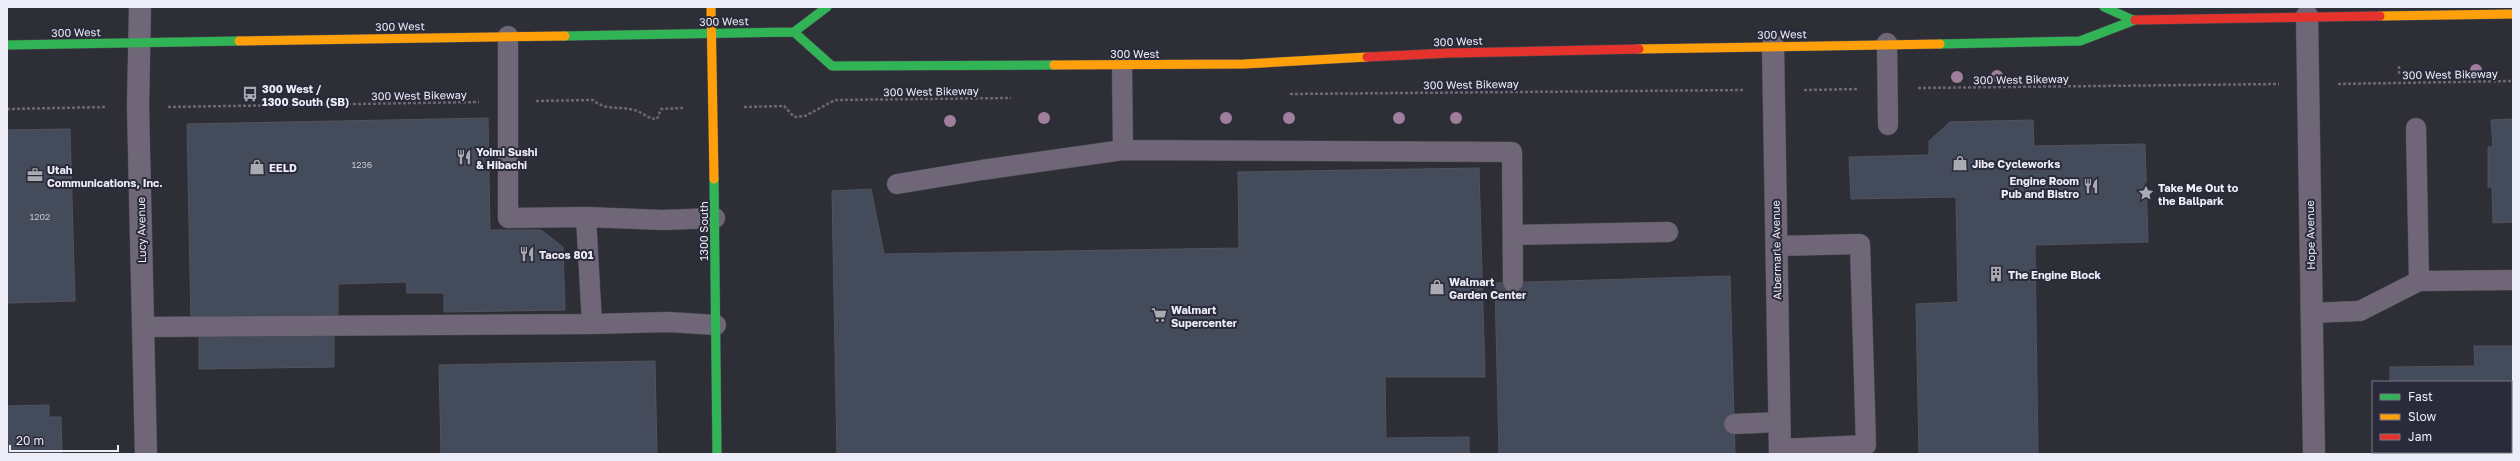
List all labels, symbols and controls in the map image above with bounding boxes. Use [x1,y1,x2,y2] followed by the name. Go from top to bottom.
[699,14,749,28] street label: 300 West
[375,19,425,33] street label: 300 West
[51,25,101,39] street label: 300 West
[1757,27,1807,41] street label: 300 West
[1433,34,1483,48] street label: 300 West
[1110,47,1160,60] street label: 300 West
[2402,67,2498,81] street label: 300 West Bikeway
[1973,72,2069,86] street label: 300 West Bikeway
[1423,77,1519,91] street label: 300 West Bikeway
[262,82,349,108] place label: 300 West / 1300 South (SB)
[883,84,979,98] street label: 300 West Bikeway
[241,85,259,103] bus stop icon: 300 West / 1300 South (SB)
[371,88,467,102] street label: 300 West Bikeway
[476,145,537,171] place label: Yoimi Sushi & Hibachi
[455,148,473,166] restaurant icon: Yoimi Sushi & Hibachi
[1951,154,1969,172] shop icon: Jibe Cycleworks
[1972,157,2060,170] place label: Jibe Cycleworks
[248,158,266,176] shop icon: EELD
[352,159,372,170] house number: 1236
[269,161,297,174] place label: EELD
[47,163,163,189] place label: Utah Communications, Inc.
[26,166,44,184] office icon: Utah Communications, Inc.
[2001,174,2079,200] place label: Engine Room Pub and Bistro
[2082,177,2100,195] restaurant icon: Engine Room Pub and Bistro
[2158,181,2239,207] place label: Take Me Out to the Ballpark
[2137,184,2155,202] place icon: Take Me Out to the Ballpark
[134,197,148,263] street label: Lucy Avenue
[1769,200,1783,300] street label: Albermarle Avenue
[2303,200,2317,270] street label: Hope Avenue
[697,201,710,261] street label: 1300 South
[30,211,50,222] house number: 1202
[518,245,536,263] restaurant icon: Tacos 801
[539,248,594,261] place label: Tacos 801
[1987,265,2005,283] building icon: The Engine Block
[2008,268,2102,281] place label: The Engine Block
[1449,275,1527,301] place label: Walmart Garden Center
[1428,278,1446,296] shop icon: Walmart Garden Center
[1171,303,1238,329] place label: Walmart Supercenter
[1150,306,1168,324] supermarket icon: Walmart Supercenter
[2372,381,2512,453] legend
[2408,389,2433,404] text: Fast
[2408,409,2436,424] text: Slow
[10,427,118,453] scale bar
[2408,429,2432,444] text: Jam
[16,433,44,448] text: 20 m

